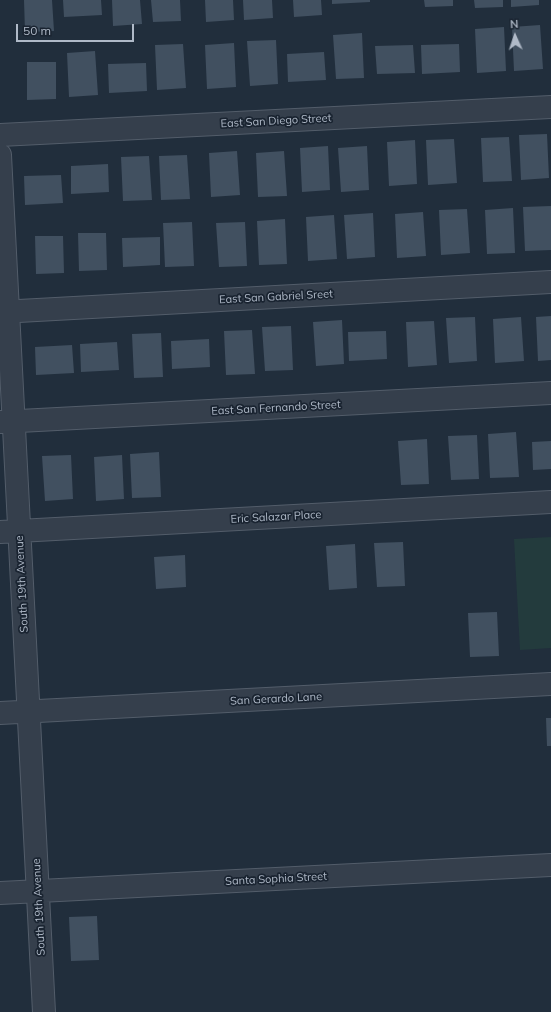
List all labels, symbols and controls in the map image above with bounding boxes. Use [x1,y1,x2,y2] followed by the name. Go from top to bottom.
[18,16,136,42] scale bar
[495,16,535,56] north arrow
[510,17,519,31] text: N
[23,23,51,38] text: 50 m
[220,112,332,130] street label: East San Diego Street
[219,287,333,307] street label: East San Gabriel Sreet
[211,398,341,418] street label: East San Fernando Street
[230,508,322,526] street label: Eric Salazar Place
[13,535,31,633] street label: South 19th Avenue
[230,690,322,708] street label: San Gerardo Lane
[30,858,48,956] street label: South 19th Avenue
[225,870,327,888] street label: Santa Sophia Street

